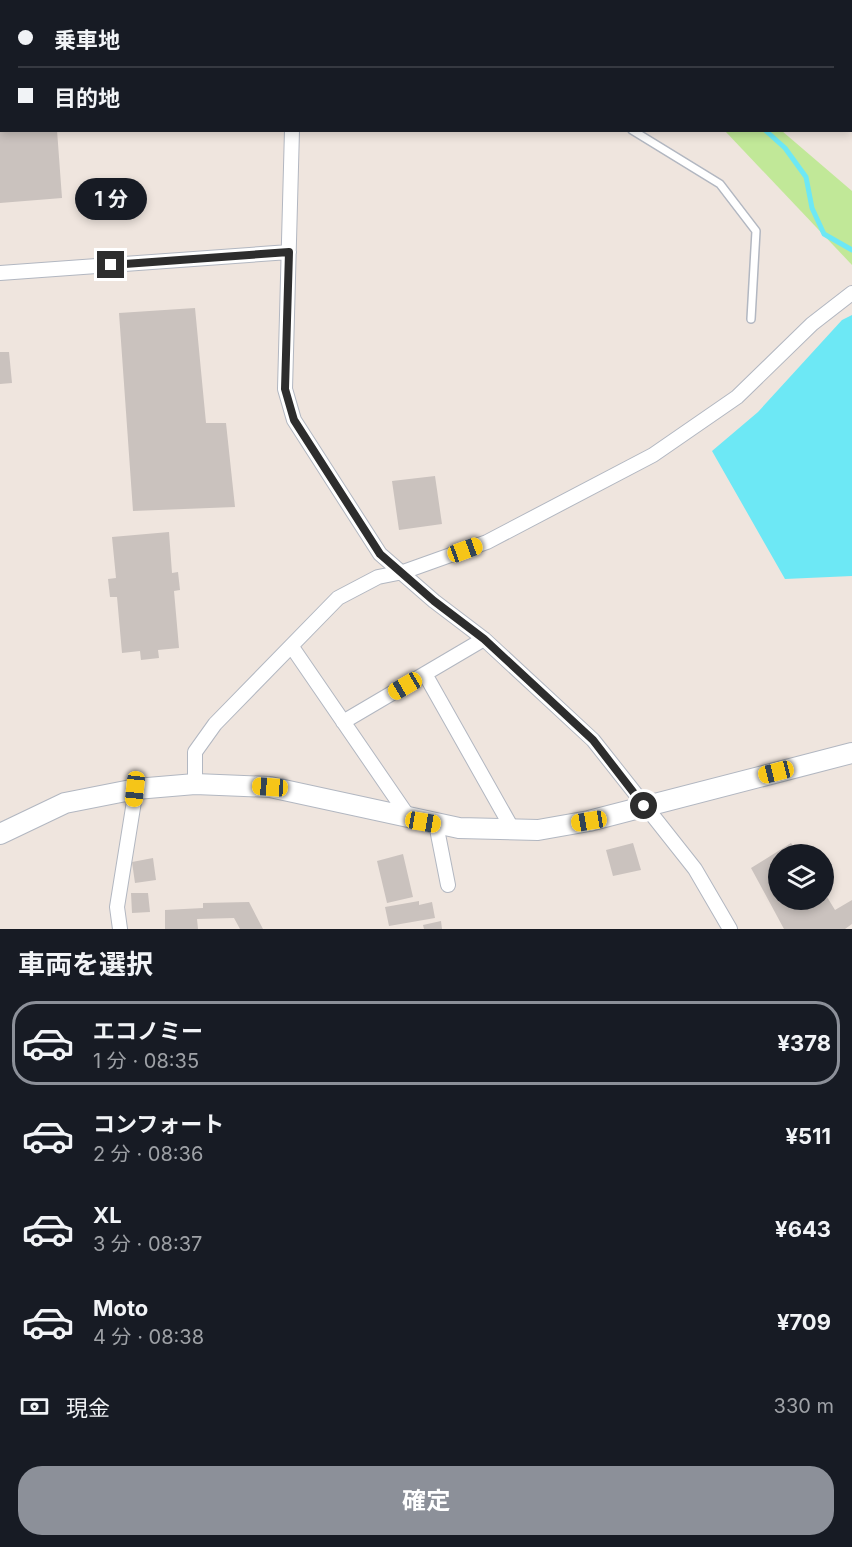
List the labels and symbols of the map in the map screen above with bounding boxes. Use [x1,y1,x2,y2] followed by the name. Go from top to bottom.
[75,178,147,220] callout: 1 分
[97,251,124,278] route end
[445,535,485,565] car
[385,669,425,703] car
[756,759,796,785] car
[124,770,146,808] car
[251,777,289,797] car
[630,792,657,819] route start
[570,809,608,833] car
[404,810,442,834] car

